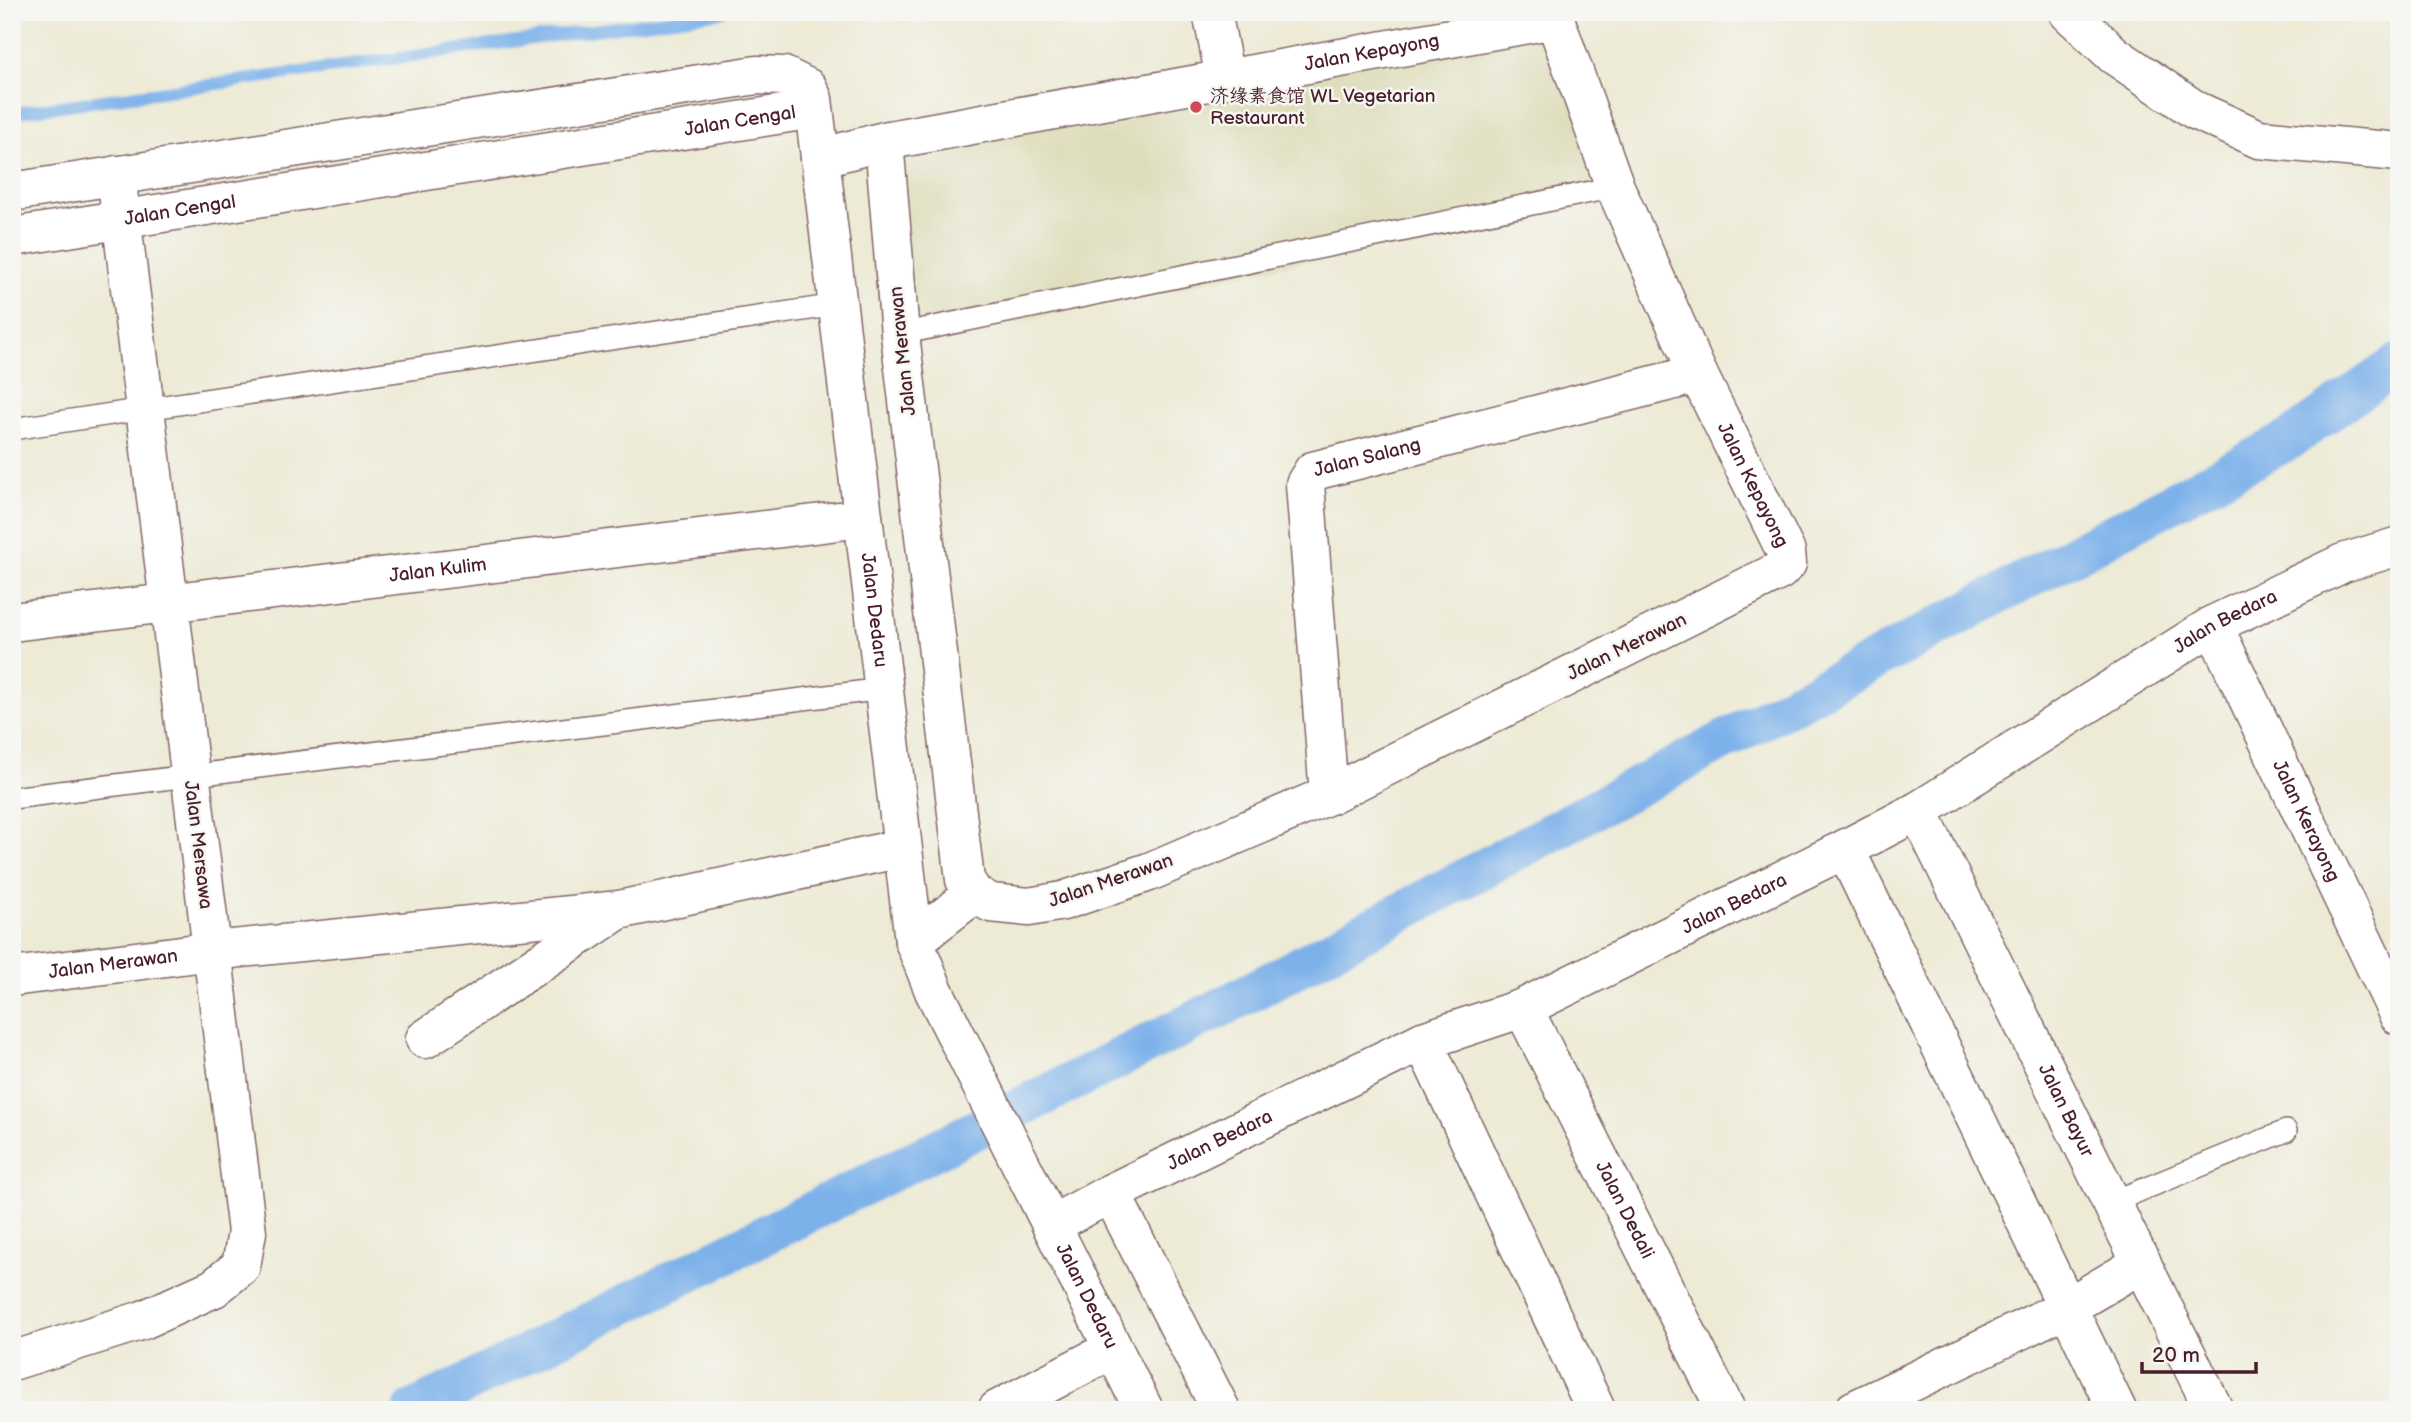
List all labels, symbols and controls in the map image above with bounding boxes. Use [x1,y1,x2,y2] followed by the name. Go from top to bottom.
[1302,29,1441,76] street label: Jalan Kepayong
[1210,85,1436,130] place label: 济缘素食馆 WL Vegetarian Restaurant
[1188,99,1204,115] marker: 济缘素食馆 WL Vegetarian Restaurant
[682,101,797,141] street label: Jalan Cengal
[122,190,237,230] street label: Jalan Cengal
[885,285,921,417] street label: Jalan Merawan
[1712,419,1793,551] street label: Jalan Kepayong
[1311,433,1423,482] street label: Jalan Salang
[856,552,893,669] street label: Jalan Dedaru
[388,553,488,587] street label: Jalan Kulim
[2169,585,2281,659] street label: Jalan Bedara
[1564,608,1690,686] street label: Jalan Merawan
[2267,756,2345,886] street label: Jalan Kerayong
[179,780,217,910] street label: Jalan Mersawa
[1046,849,1176,913] street label: Jalan Merawan
[1678,868,1791,939] street label: Jalan Bedara
[47,944,179,984] street label: Jalan Merawan
[2033,1060,2099,1162] street label: Jalan Bayur
[1163,1105,1276,1175] street label: Jalan Bedara
[1591,1157,1659,1262] street label: Jalan Dedali
[1051,1239,1123,1352] street label: Jalan Dedaru
[2142,1331,2255,1375] scale bar
[2152,1343,2200,1368] text: 20 m

